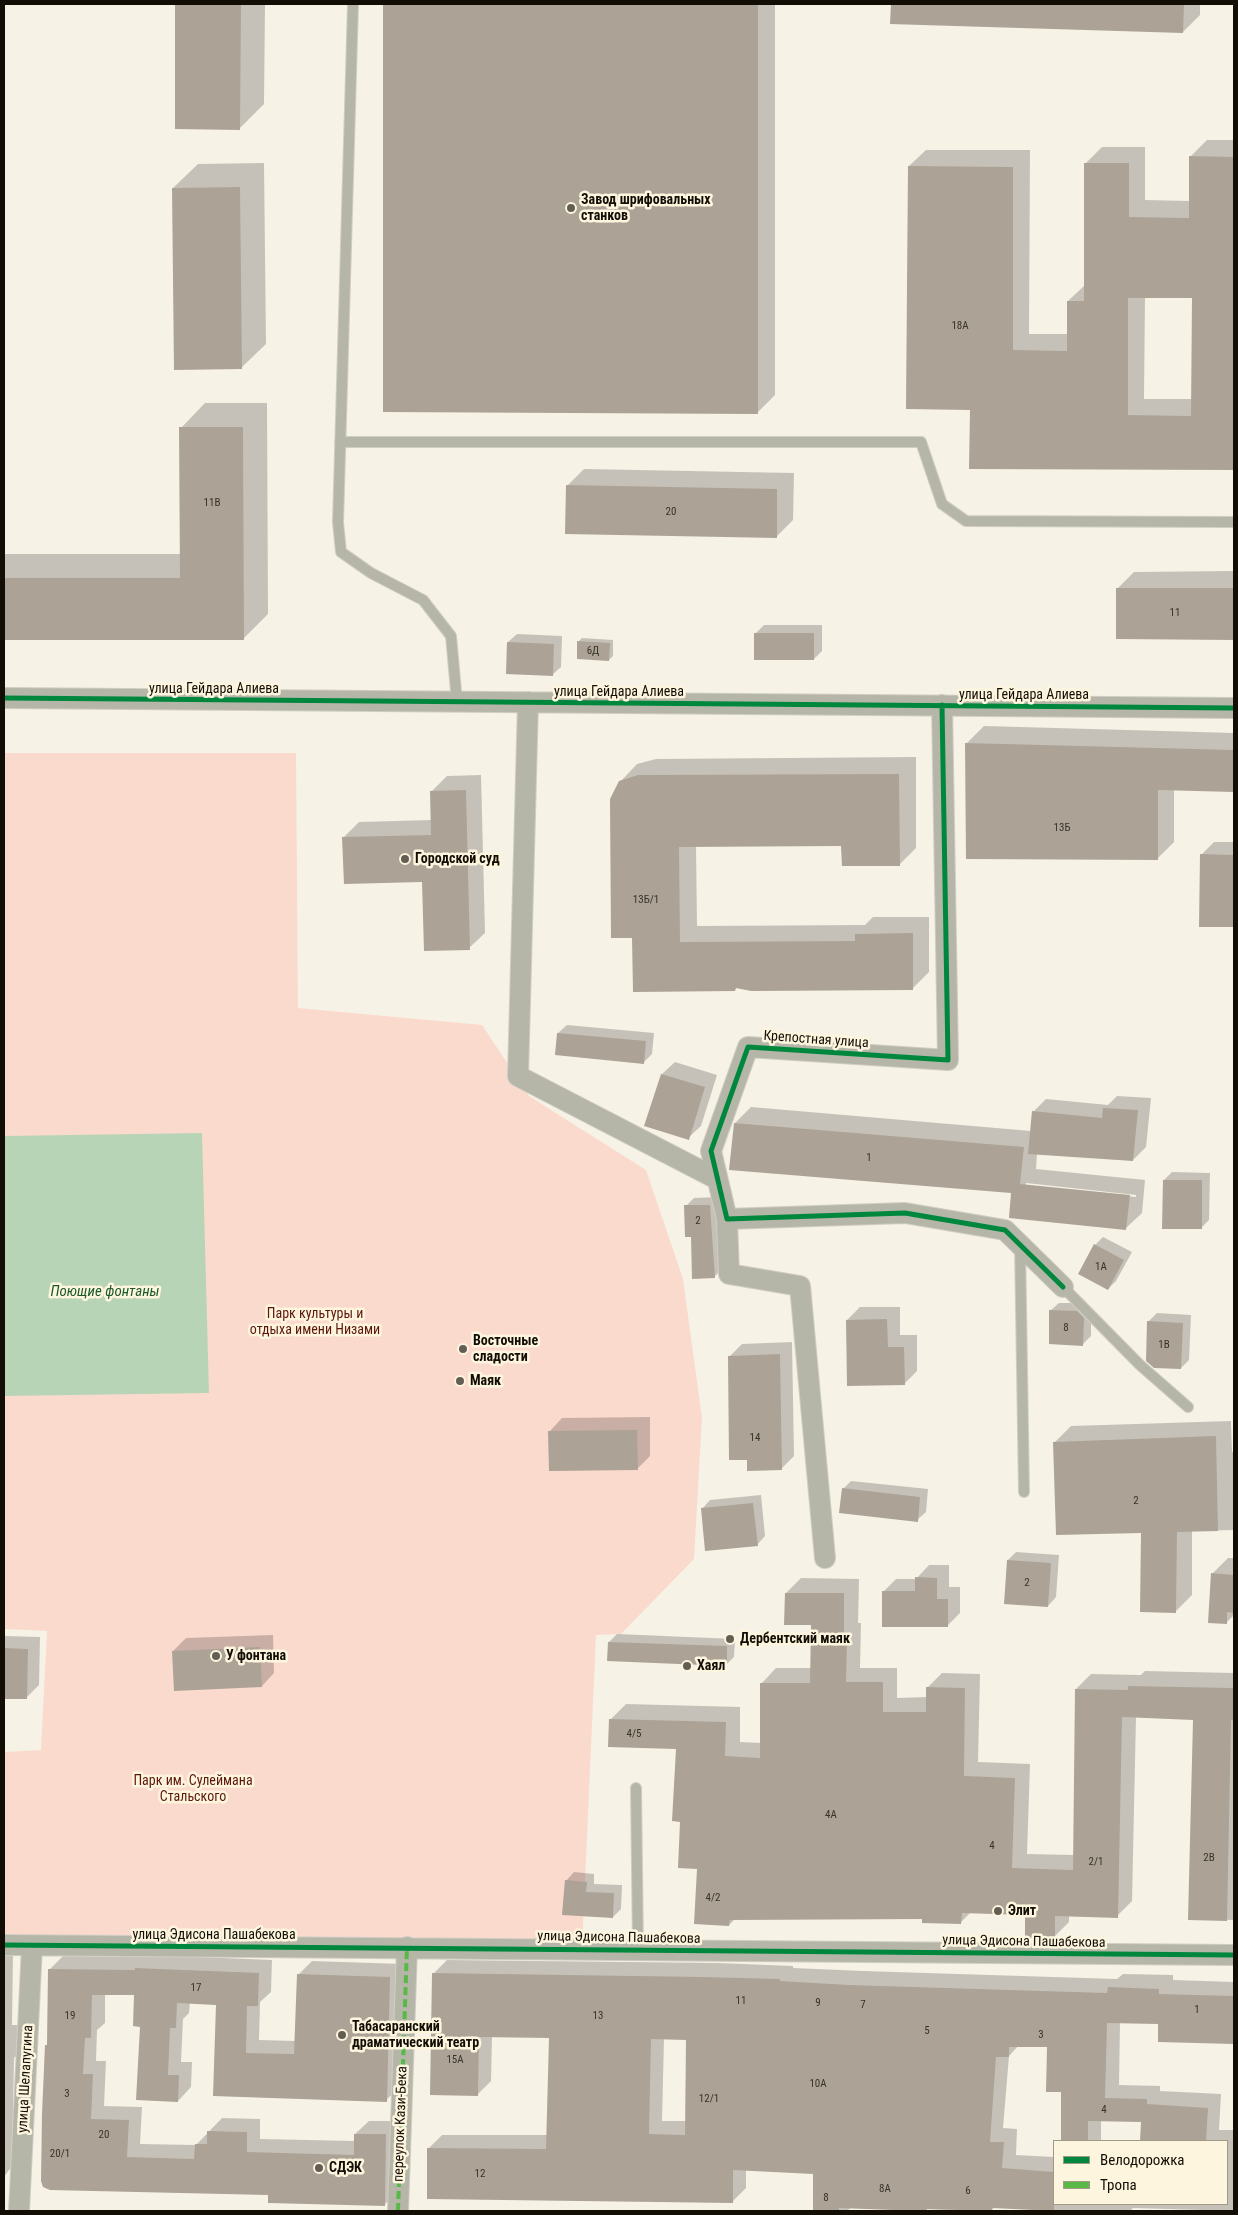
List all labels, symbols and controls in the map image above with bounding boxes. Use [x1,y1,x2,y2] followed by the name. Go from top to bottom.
[581,192,711,224] place label: Завод шрифовальных станков
[565,202,577,214] marker: Завод шрифовальных станков
[951,319,969,333] house number: 18А
[204,496,220,510] house number: 11В
[666,505,676,519] house number: 20
[1170,606,1180,620] house number: 11
[587,644,599,658] house number: 6Д
[149,681,279,697] street label: улица Гейдара Алиева
[554,684,684,700] street label: улица Гейдара Алиева
[959,687,1089,703] street label: улица Гейдара Алиева
[1054,821,1070,835] house number: 13Б
[415,851,500,867] place label: Городской суд
[399,853,411,865] marker: Городской суд
[633,893,659,907] house number: 13Б/1
[763,1028,869,1052] street label: Крепостная улица
[866,1151,872,1165] house number: 1
[695,1214,701,1228] house number: 2
[1095,1260,1107,1274] house number: 1А
[50,1283,160,1301] water label: Поющие фонтаны
[250,1306,380,1338] park label: Парк культуры и отдыха имени Низами
[1063,1321,1069,1335] house number: 8
[473,1333,538,1365] place label: Восточные сладости
[1158,1338,1170,1352] house number: 1В
[457,1343,469,1355] marker: Восточные сладости
[470,1373,501,1389] place label: Маяк
[454,1375,466,1387] marker: Маяк
[750,1431,760,1445] house number: 14
[1133,1494,1139,1508] house number: 2
[1024,1576,1030,1590] house number: 2
[740,1631,850,1647] place label: Дербентский маяк
[724,1633,736,1645] marker: Дербентский маяк
[226,1648,286,1664] place label: У фонтана
[210,1650,222,1662] marker: У фонтана
[697,1658,725,1674] place label: Хаял
[681,1660,693,1672] marker: Хаял
[627,1727,641,1741] house number: 4/5
[133,1773,253,1805] park label: Парк им. Сулеймана Стальского
[825,1808,837,1822] house number: 4А
[989,1839,995,1853] house number: 4
[1203,1851,1215,1865] house number: 2В
[1089,1855,1103,1869] house number: 2/1
[706,1891,720,1905] house number: 4/2
[1008,1903,1036,1919] place label: Элит
[992,1905,1004,1917] marker: Элит
[132,1927,296,1943] street label: улица Эдисона Пашабекова
[537,1928,701,1948] street label: улица Эдисона Пашабекова
[942,1932,1106,1952] street label: улица Эдисона Пашабекова
[191,1981,201,1995] house number: 17
[736,1994,746,2008] house number: 11
[815,1996,821,2010] house number: 9
[860,1998,866,2012] house number: 7
[1194,2003,1200,2017] house number: 1
[65,2009,75,2023] house number: 19
[593,2009,603,2023] house number: 13
[352,2019,479,2052] place label: Табасаранский драматический театр
[924,2024,930,2038] house number: 5
[15,2025,37,2133] street label: улица Шелапугина
[1038,2028,1044,2042] house number: 3
[336,2029,348,2041] marker: Табасаранский драматический театр
[446,2053,464,2067] house number: 15А
[391,2066,411,2182] street label: переулок Кази-Бека
[809,2077,827,2091] house number: 10А
[64,2087,70,2101] house number: 3
[699,2092,719,2106] house number: 12/1
[1101,2103,1107,2117] house number: 4
[99,2128,109,2142] house number: 20
[1053,2140,1228,2205] legend
[50,2147,70,2161] house number: 20/1
[1100,2151,1185,2169] text: Велодорожка
[329,2160,362,2176] place label: СДЭК
[313,2162,325,2174] marker: СДЭК
[475,2167,485,2181] house number: 12
[1100,2176,1137,2194] text: Тропа
[879,2182,891,2196] house number: 8А
[965,2184,971,2198] house number: 6
[823,2191,829,2205] house number: 8

